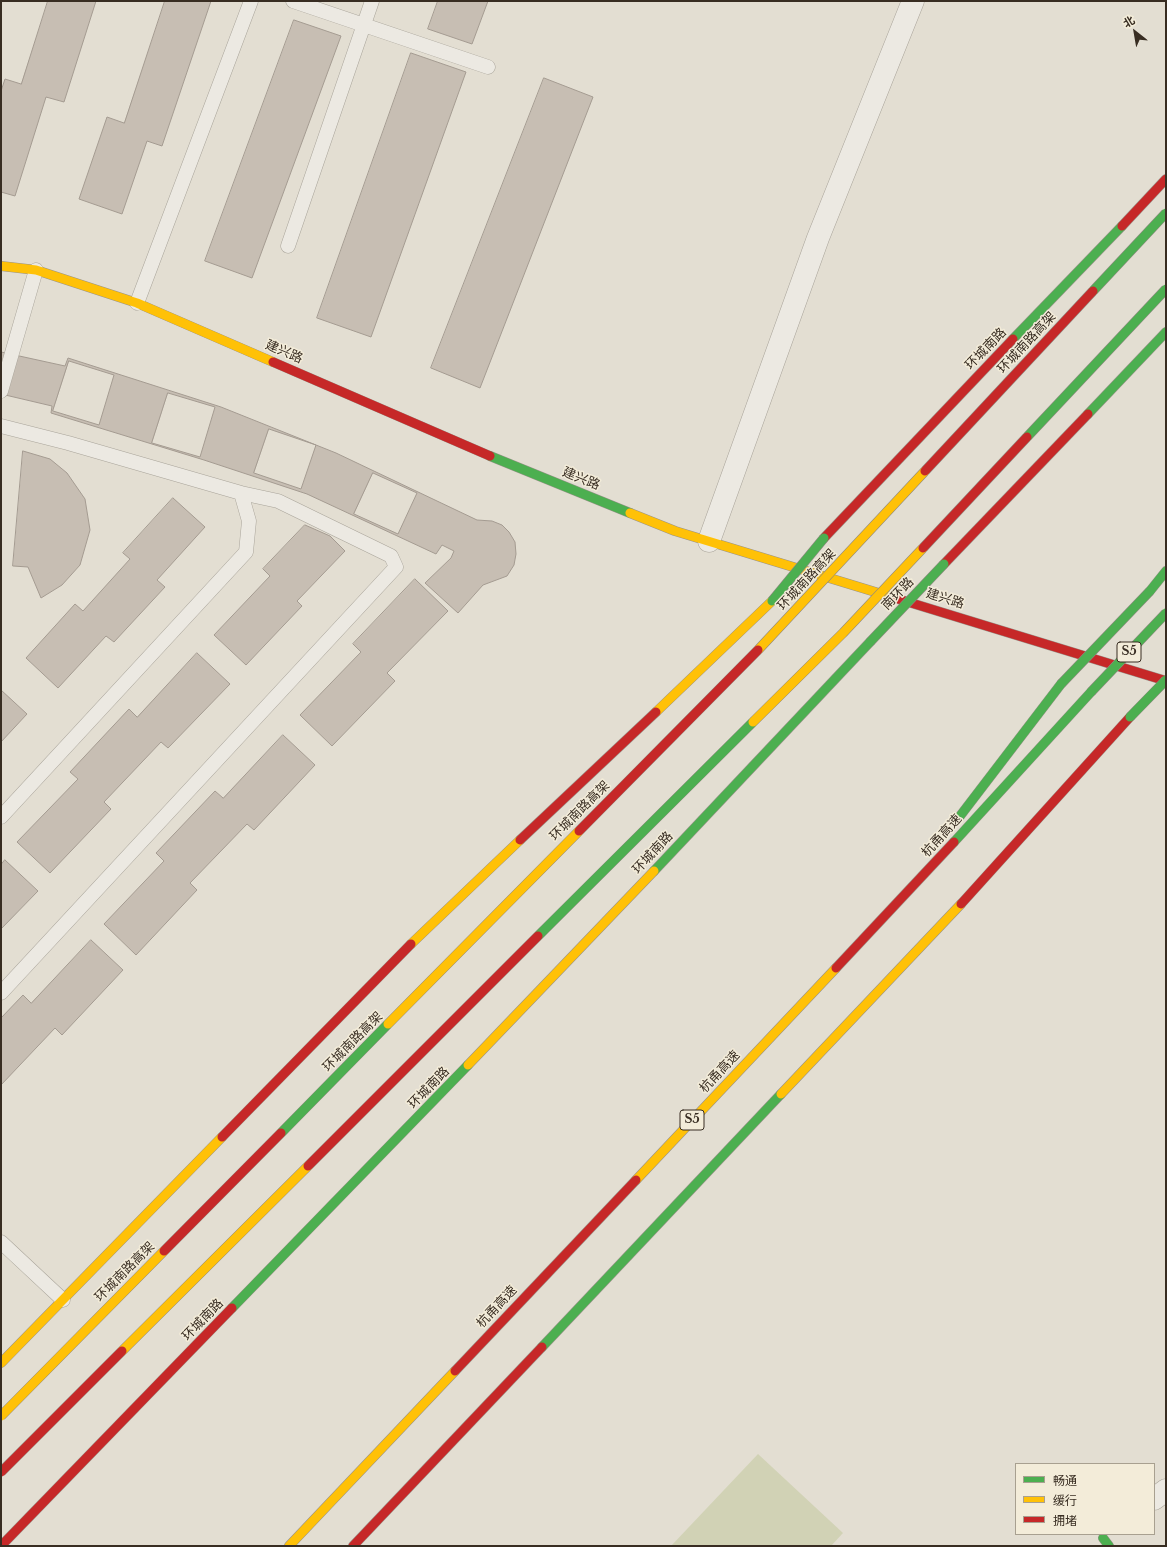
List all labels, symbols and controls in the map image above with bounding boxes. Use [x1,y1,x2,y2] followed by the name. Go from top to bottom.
[1115,12,1155,52] north arrow
[1120,13,1137,31] text: 北
[995,309,1059,377] street label: 环城南路高架
[962,325,1010,373] street label: 环城南路
[263,337,305,367] street label: 建兴路
[560,464,602,494] street label: 建兴路
[775,546,839,614] street label: 环城南路高架
[879,575,917,613] street label: 南环路
[924,586,966,612] street label: 建兴路
[1117,642,1141,662] road number: S5
[547,778,613,844] street label: 环城南路高架
[919,811,965,861] street label: 杭甬高速
[630,829,676,877] street label: 环城南路
[320,1009,386,1075] street label: 环城南路高架
[697,1048,743,1096] street label: 杭甬高速
[405,1064,453,1112] street label: 环城南路
[680,1110,704,1130] road number: S5
[92,1239,158,1305] street label: 环城南路高架
[474,1283,520,1331] street label: 杭甬高速
[179,1296,227,1344] street label: 环城南路
[1015,1463,1155,1535] legend
[1053,1473,1077,1488] text: 畅通
[1053,1493,1077,1508] text: 缓行
[1053,1513,1077,1528] text: 拥堵

